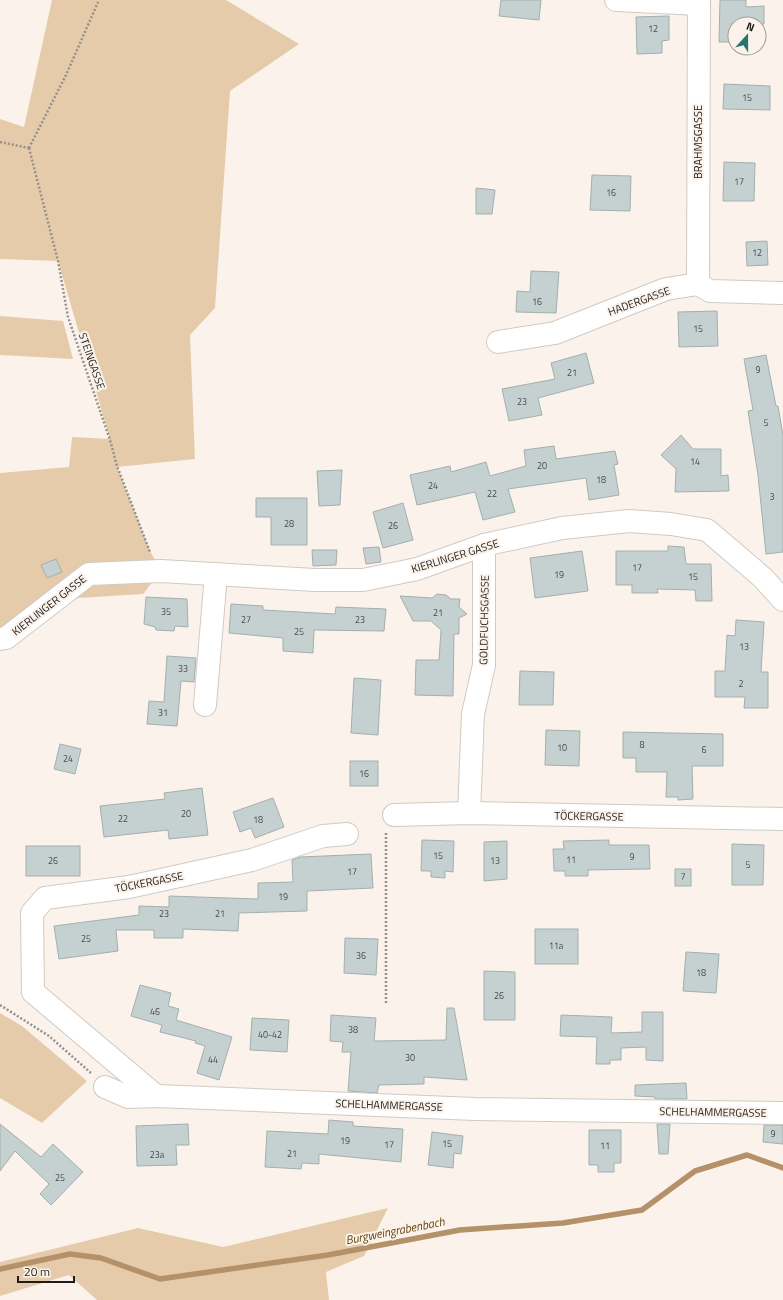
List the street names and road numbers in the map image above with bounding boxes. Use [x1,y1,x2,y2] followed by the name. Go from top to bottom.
[690,105,706,179] street label: BRAHMSGASSE
[606,282,672,320] street label: HADERGASSE
[75,330,109,392] street label: STEINGASSE
[409,535,501,577] street label: KIERLINGER GASSE
[8,571,90,639] street label: KIERLINGER GASSE
[475,575,493,665] street label: GOLDFUCHSGASSE
[554,807,624,825] street label: TÖCKERGASSE
[114,868,184,896] street label: TÖCKERGASSE
[335,1095,443,1115] street label: SCHELHAMMERGASSE
[659,1103,767,1121] street label: SCHELHAMMERGASSE

